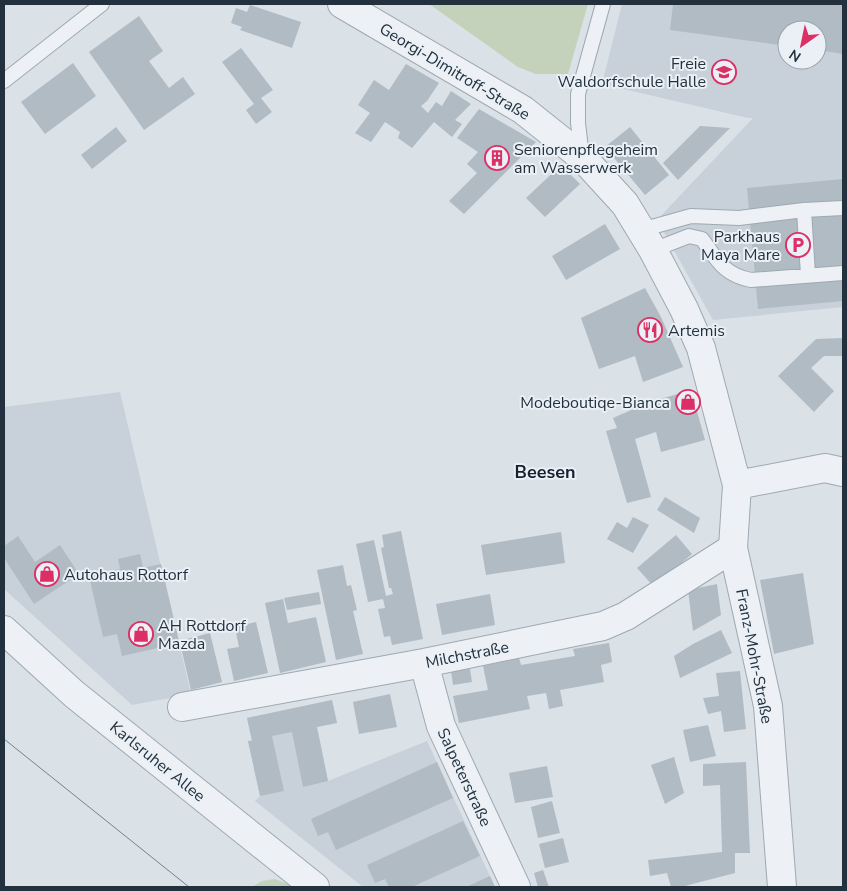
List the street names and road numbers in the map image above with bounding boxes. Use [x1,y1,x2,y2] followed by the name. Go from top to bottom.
[375,18,534,126] street label: Georgi-Dimitroff-Straße
[730,587,778,725] street label: Franz-Mohr-Straße
[424,636,511,674] street label: Milchstraße
[105,716,210,807] street label: Karlsruher Allee
[432,725,497,830] street label: Salpeterstraße

